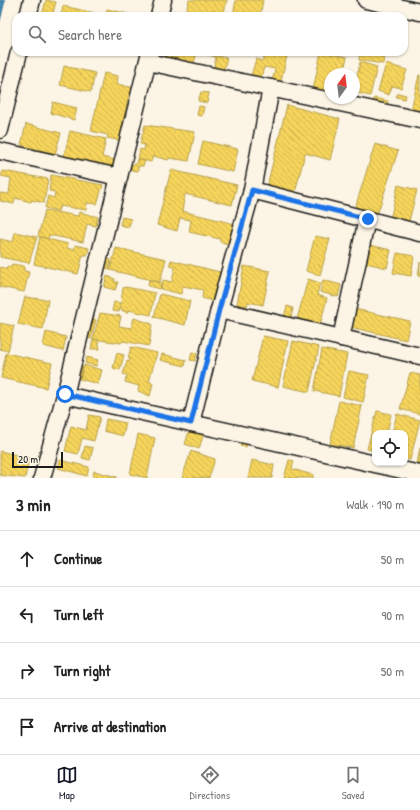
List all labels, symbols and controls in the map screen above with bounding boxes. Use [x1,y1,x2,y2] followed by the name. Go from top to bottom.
[12,12,408,56] search box
[26,23,48,45] icon: search
[58,24,122,45] text: Search here
[324,68,360,104] north arrow
[359,210,377,228] route end
[56,385,74,403] route start
[372,430,408,466] map controls
[372,430,408,466] button: locate
[12,450,63,469] scale bar
[18,452,38,466] text: 20 m
[16,493,51,516] text: 3 min
[346,495,404,513] text: Walk · 190 m
[16,548,38,570] icon: ahead
[54,548,102,569] text: Continue
[381,550,404,568] text: 50 m
[16,604,38,626] icon: left
[54,604,104,625] text: Turn left
[382,606,404,624] text: 90 m
[16,660,38,682] icon: right
[54,660,110,681] text: Turn right
[381,662,404,680] text: 50 m
[16,716,38,738] icon: arrive
[54,716,166,737] text: Arrive at destination
[56,764,78,802] tab: Map
[190,764,230,802] tab: Directions
[342,764,364,802] tab: Saved

